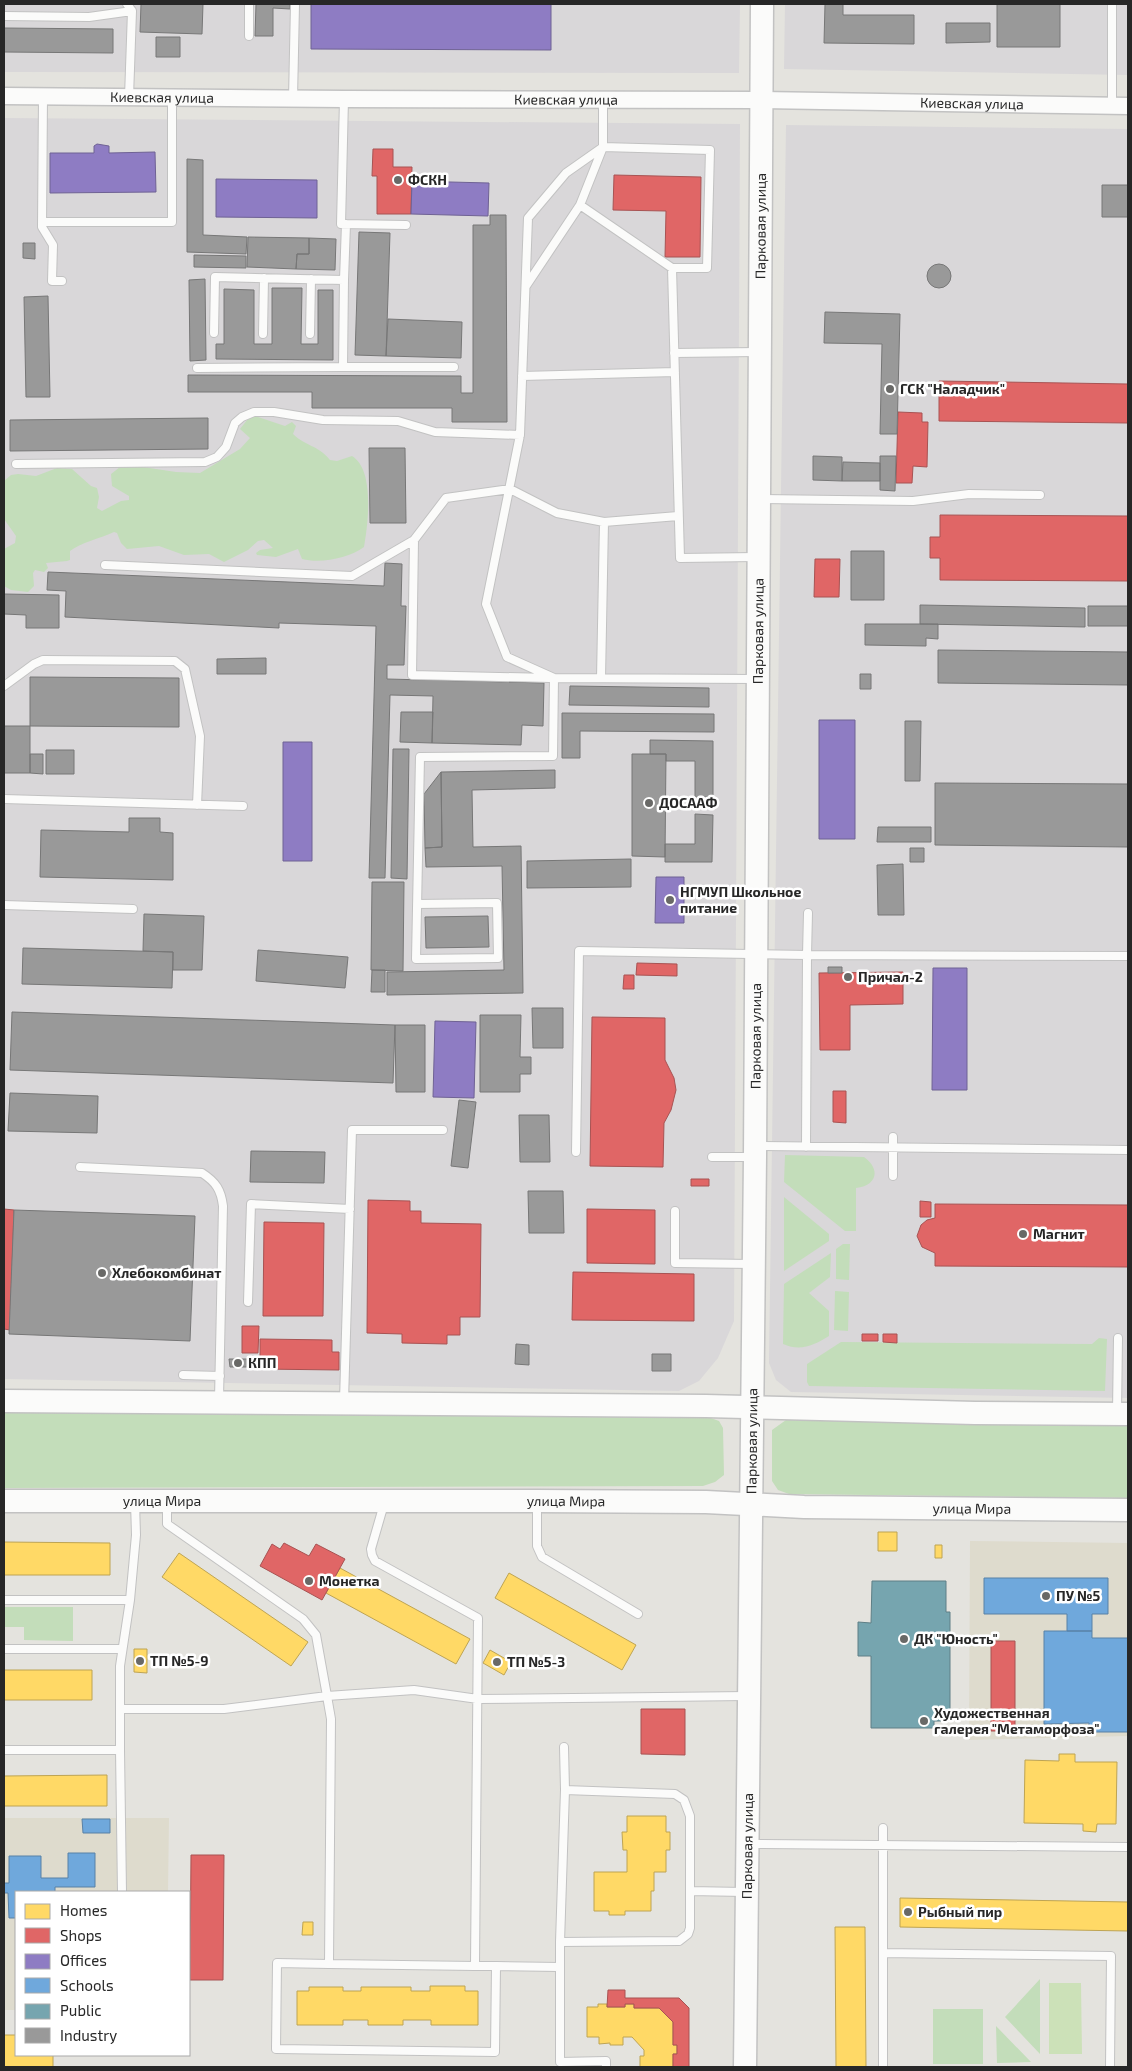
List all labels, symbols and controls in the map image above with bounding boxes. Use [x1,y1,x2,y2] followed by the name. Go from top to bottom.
[110,88,214,106] street label: Киевская улица
[514,90,618,108] street label: Киевская улица
[920,94,1024,112] street label: Киевская улица
[408,171,447,188] place label: ФСКН
[751,173,769,279] street label: Парковая улица
[392,174,404,186] marker: ФСКН
[900,380,1005,397] place label: ГСК "Наладчик"
[884,383,896,395] marker: ГСК "Наладчик"
[749,578,767,684] street label: Парковая улица
[659,794,717,811] place label: ДОСААФ
[643,797,655,809] marker: ДОСААФ
[680,883,801,916] place label: НГМУП Школьное питание
[664,894,676,906] marker: НГМУП Школьное питание
[858,968,923,985] place label: Причал-2
[842,971,854,983] marker: Причал-2
[746,983,764,1089] street label: Парковая улица
[1033,1225,1085,1242] place label: Магнит
[1017,1228,1029,1240] marker: Магнит
[112,1264,222,1281] place label: Хлебокомбинат
[96,1267,108,1279] marker: Хлебокомбинат
[248,1354,276,1371] place label: КПП
[232,1357,244,1369] marker: КПП
[742,1388,760,1494] street label: Парковая улица
[123,1492,201,1509] street label: улица Мира
[527,1492,605,1509] street label: улица Мира
[932,1499,1011,1517] street label: улица Мира
[319,1572,380,1589] place label: Монетка
[303,1575,315,1587] marker: Монетка
[1056,1587,1101,1604] place label: ПУ №5
[1040,1590,1052,1602] marker: ПУ №5
[914,1630,998,1647] place label: ДК "Юность"
[898,1633,910,1645] marker: ДК "Юность"
[150,1652,208,1669] place label: ТП №5-9
[507,1653,565,1670] place label: ТП №5-3
[134,1655,146,1667] marker: ТП №5-9
[491,1656,503,1668] marker: ТП №5-3
[934,1704,1100,1737] place label: Художественная галерея "Метаморфоза"
[918,1715,930,1727] marker: Художественная галерея "Метаморфоза"
[738,1793,756,1899] street label: Парковая улица
[15,1891,190,2056] legend
[60,1901,107,1919] text: Homes
[918,1903,1002,1920] place label: Рыбный пир
[902,1906,914,1918] marker: Рыбный пир
[60,1926,102,1944] text: Shops
[60,1951,107,1969] text: Offices
[60,1976,114,1994] text: Schools
[60,2001,101,2019] text: Public
[60,2026,117,2044] text: Industry

